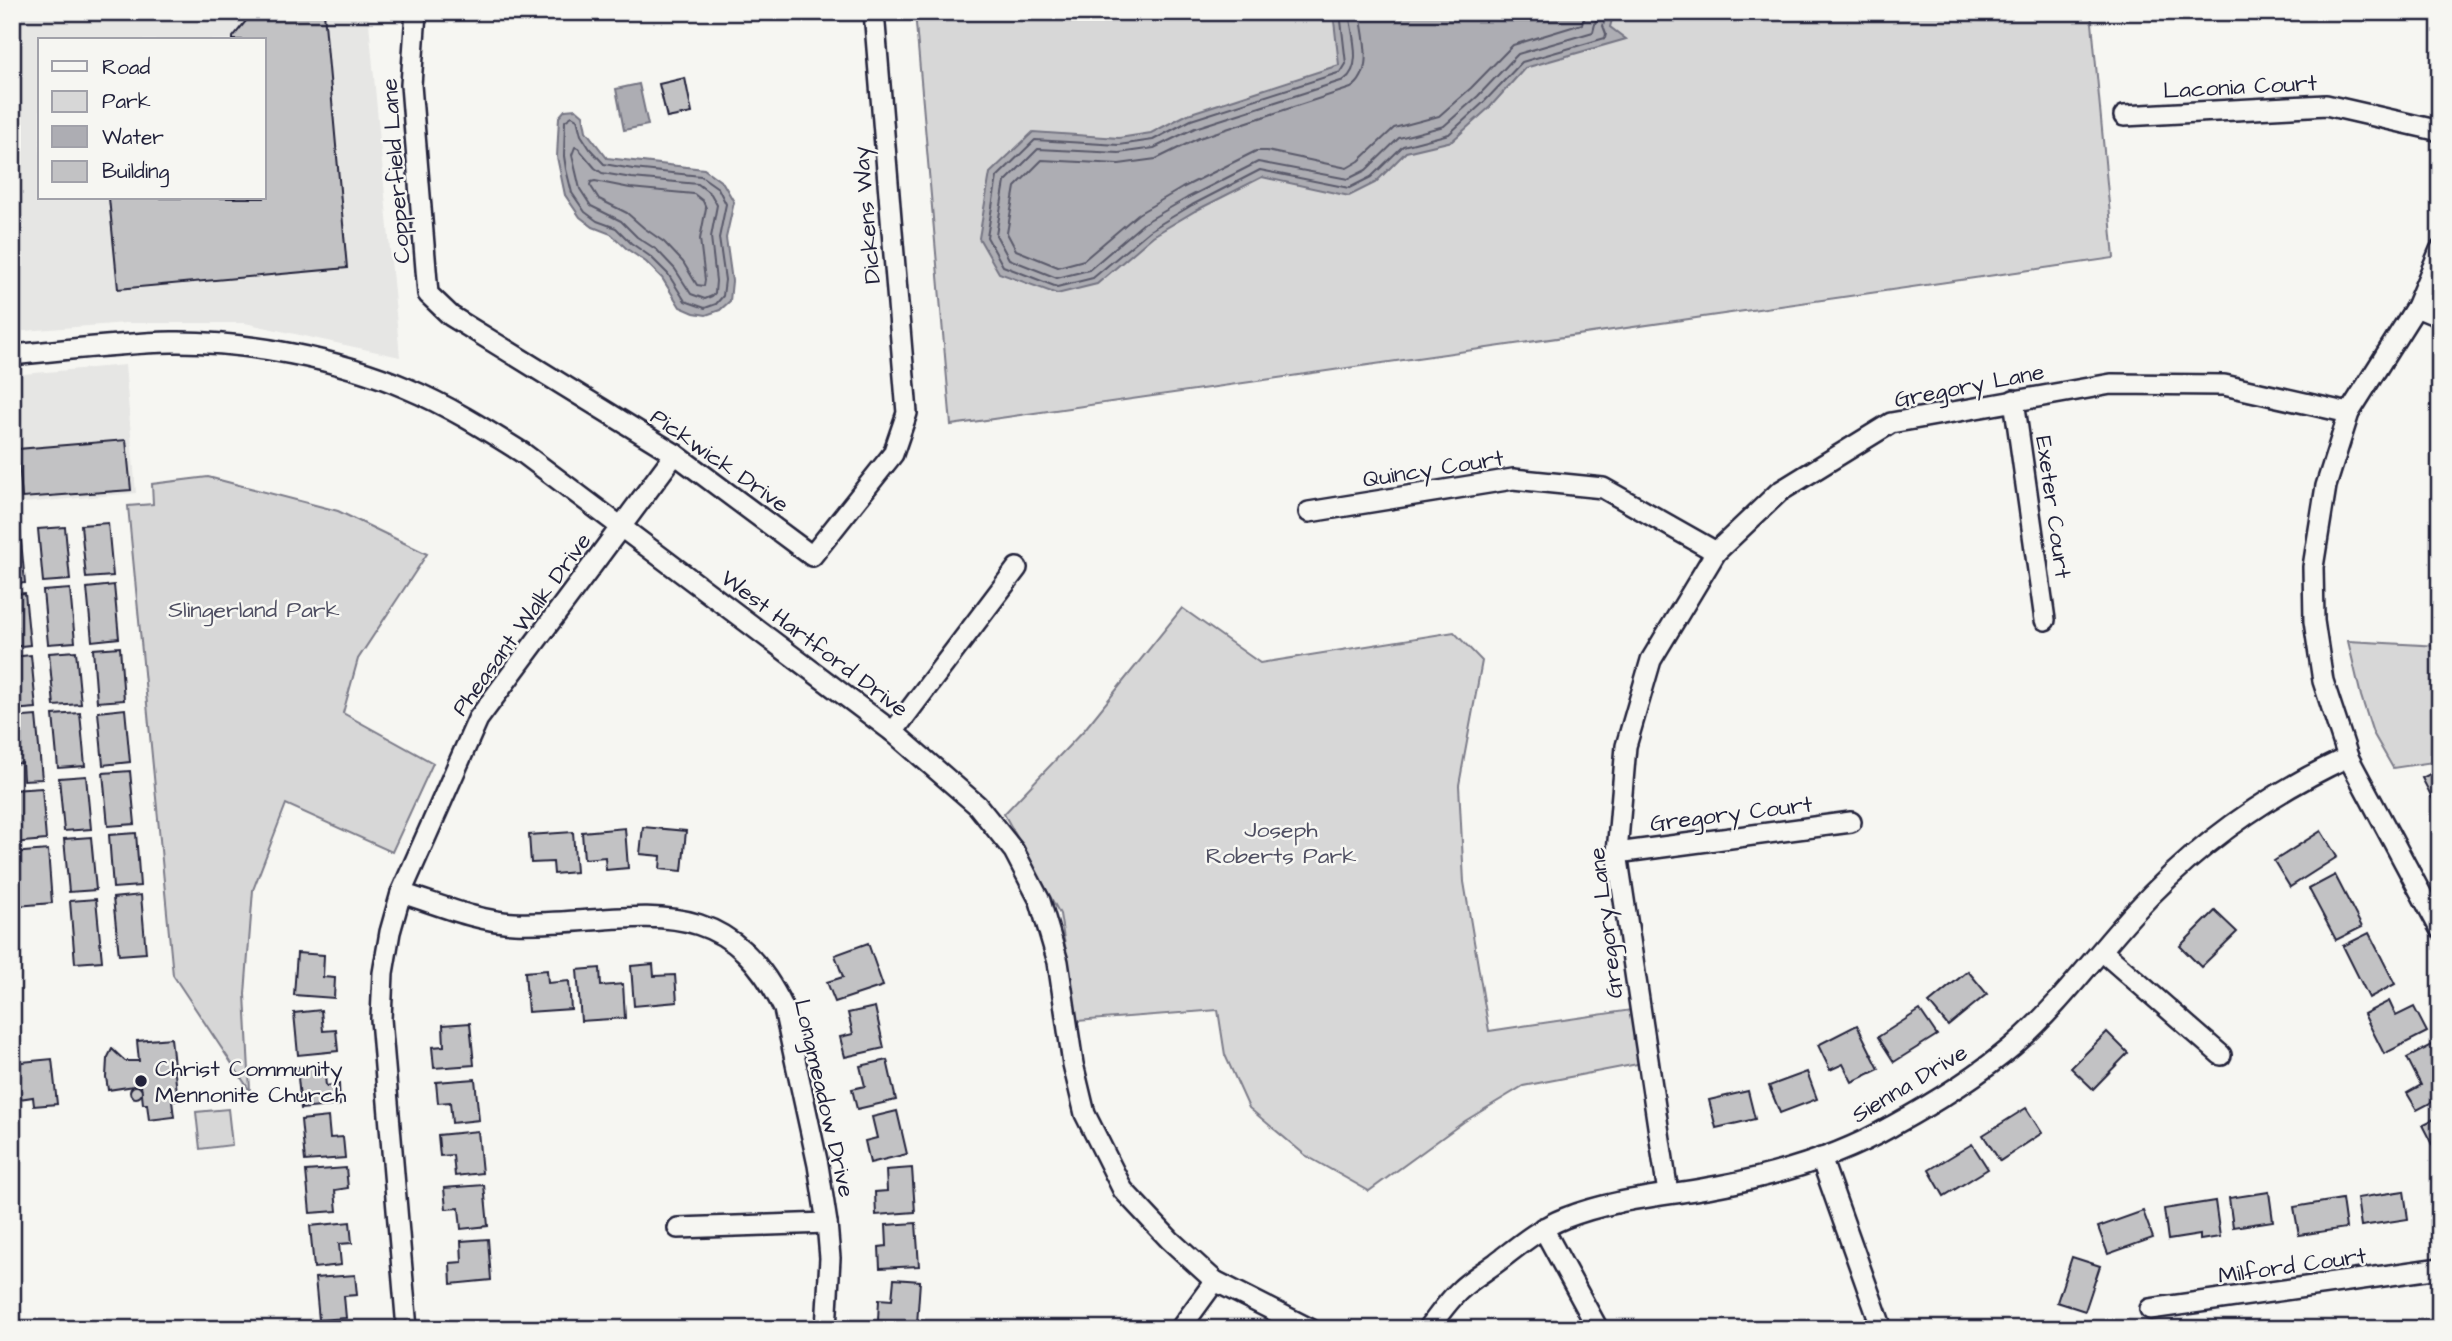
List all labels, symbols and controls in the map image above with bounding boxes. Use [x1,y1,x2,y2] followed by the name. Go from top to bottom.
[38,38,266,200] legend
[102,53,150,82] text: Road
[2162,67,2318,107] street label: Laconia Court
[374,77,418,265] street label: Copperfield Lane
[102,87,151,116] text: Park
[102,123,164,152] text: Water
[845,144,890,285] street label: Dickens Way
[102,157,170,188] text: Building
[1892,356,2047,417] street label: Gregory Lane
[644,401,795,520] street label: Pickwick Drive
[2027,434,2079,581] street label: Exeter Court
[1360,442,1507,497] street label: Quincy Court
[444,527,599,723] street label: Pheasant Walk Drive
[714,563,915,725] street label: West Hartford Drive
[168,594,340,627] park label: Slingerland Park
[1648,788,1815,841] street label: Gregory Court
[1206,814,1356,872] park label: Joseph Roberts Park
[1581,845,1632,1000] street label: Gregory Lane
[785,996,862,1201] street label: Longmeadow Drive
[1846,1037,1974,1131] street label: Sienna Drive
[155,1053,347,1111] place label: Christ Community Mennonite Church
[133,1073,149,1089] marker: Christ Community Mennonite Church
[2216,1240,2369,1292] street label: Milford Court

